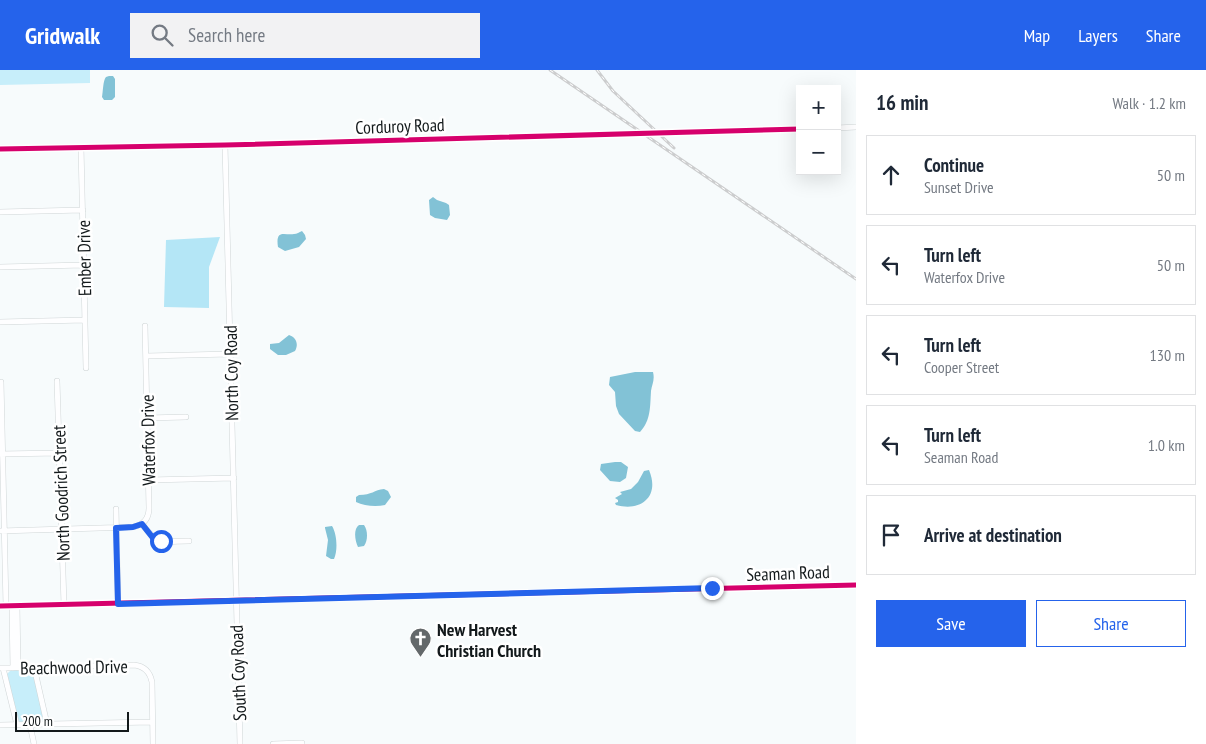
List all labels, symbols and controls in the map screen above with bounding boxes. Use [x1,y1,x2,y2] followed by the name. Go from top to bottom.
[130,13,480,58] search box
[25,20,100,51] text: Gridwalk
[148,21,176,49] icon: search
[188,23,265,47] text: Search here
[1024,24,1050,47] text: Map
[1078,24,1118,47] text: Layers
[1146,24,1181,47] text: Share
[796,85,841,175] map controls
[796,85,841,130] button: +
[876,89,928,116] text: 16 min
[1112,93,1186,113] text: Walk · 1.2 km
[355,113,445,139] street label: Corduroy Road
[796,130,841,175] button: −
[924,153,984,177] text: Continue
[877,161,905,189] icon: ahead
[1157,165,1185,185] text: 50 m
[924,177,994,197] text: Sunset Drive
[72,220,96,296] street label: Ember Drive
[924,243,981,267] text: Turn left
[877,251,905,279] icon: left
[1157,255,1185,275] text: 50 m
[924,267,1005,287] text: Waterfox Drive
[219,325,243,421] street label: North Coy Road
[924,333,981,357] text: Turn left
[877,341,905,369] icon: left
[1150,345,1185,365] text: 130 m
[924,357,999,377] text: Cooper Street
[136,394,160,486] street label: Waterfox Drive
[924,423,981,447] text: Turn left
[47,425,75,561] street label: North Goodrich Street
[877,431,905,459] icon: left
[1148,435,1185,455] text: 1.0 km
[924,447,998,467] text: Seaman Road
[877,521,905,549] icon: arrive
[924,523,1062,547] text: Arrive at destination
[150,530,173,553] route start
[746,560,830,586] street label: Seaman Road
[701,577,724,600] route end
[876,600,1026,647] button: Save
[1036,600,1186,647] button: Share
[437,618,541,662] place label: New Harvest Christian Church
[225,625,251,721] street label: South Coy Road
[409,627,433,658] church icon: New Harvest Christian Church
[20,655,128,679] street label: Beachwood Drive
[15,709,129,732] scale bar
[22,712,53,730] text: 200 m

